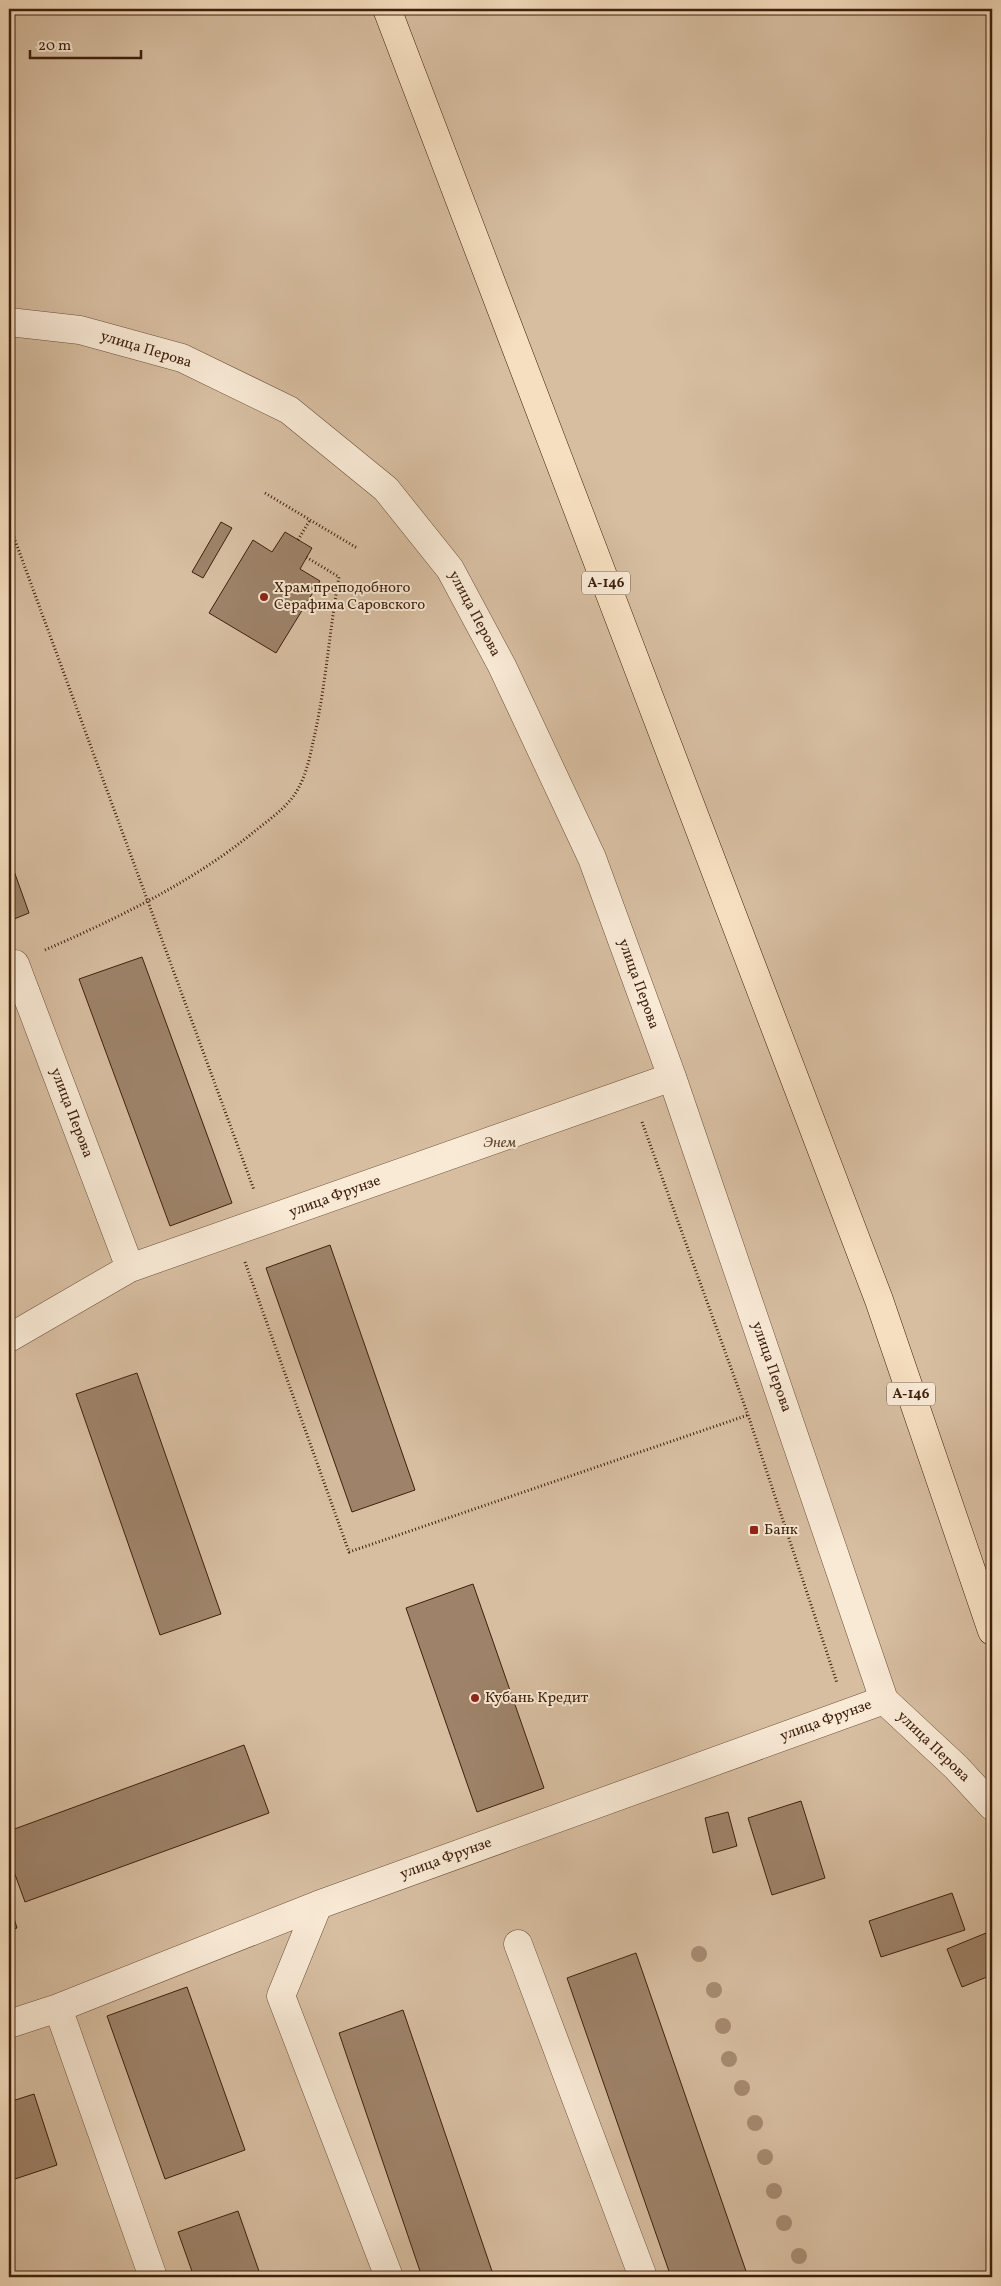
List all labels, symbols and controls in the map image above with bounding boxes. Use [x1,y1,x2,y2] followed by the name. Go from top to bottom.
[30,28,141,60] scale bar
[38,36,71,57] text: 20 m
[98,326,194,374] street label: улица Перова
[443,567,505,661] street label: улица Перова
[582,572,630,594] road number: А-146
[274,578,425,616] place label: Храм преподобного Серафима Саровского
[258,591,270,603] marker: Храм преподобного Серафима Саровского
[612,936,664,1032] street label: улица Перова
[44,1065,98,1161] street label: улица Перова
[484,1133,516,1154] park label: Энем
[286,1171,384,1223] street label: улица Фрунзе
[746,1319,796,1415] street label: улица Перова
[887,1382,935,1406] road number: А-146
[764,1520,798,1541] place label: Банк
[748,1524,760,1536] marker: Банк
[485,1688,589,1709] place label: Кубань Кредит
[469,1692,481,1704] marker: Кубань Кредит
[777,1695,875,1747] street label: улица Фрунзе
[892,1707,974,1787] street label: улица Перова
[397,1833,495,1885] street label: улица Фрунзе

